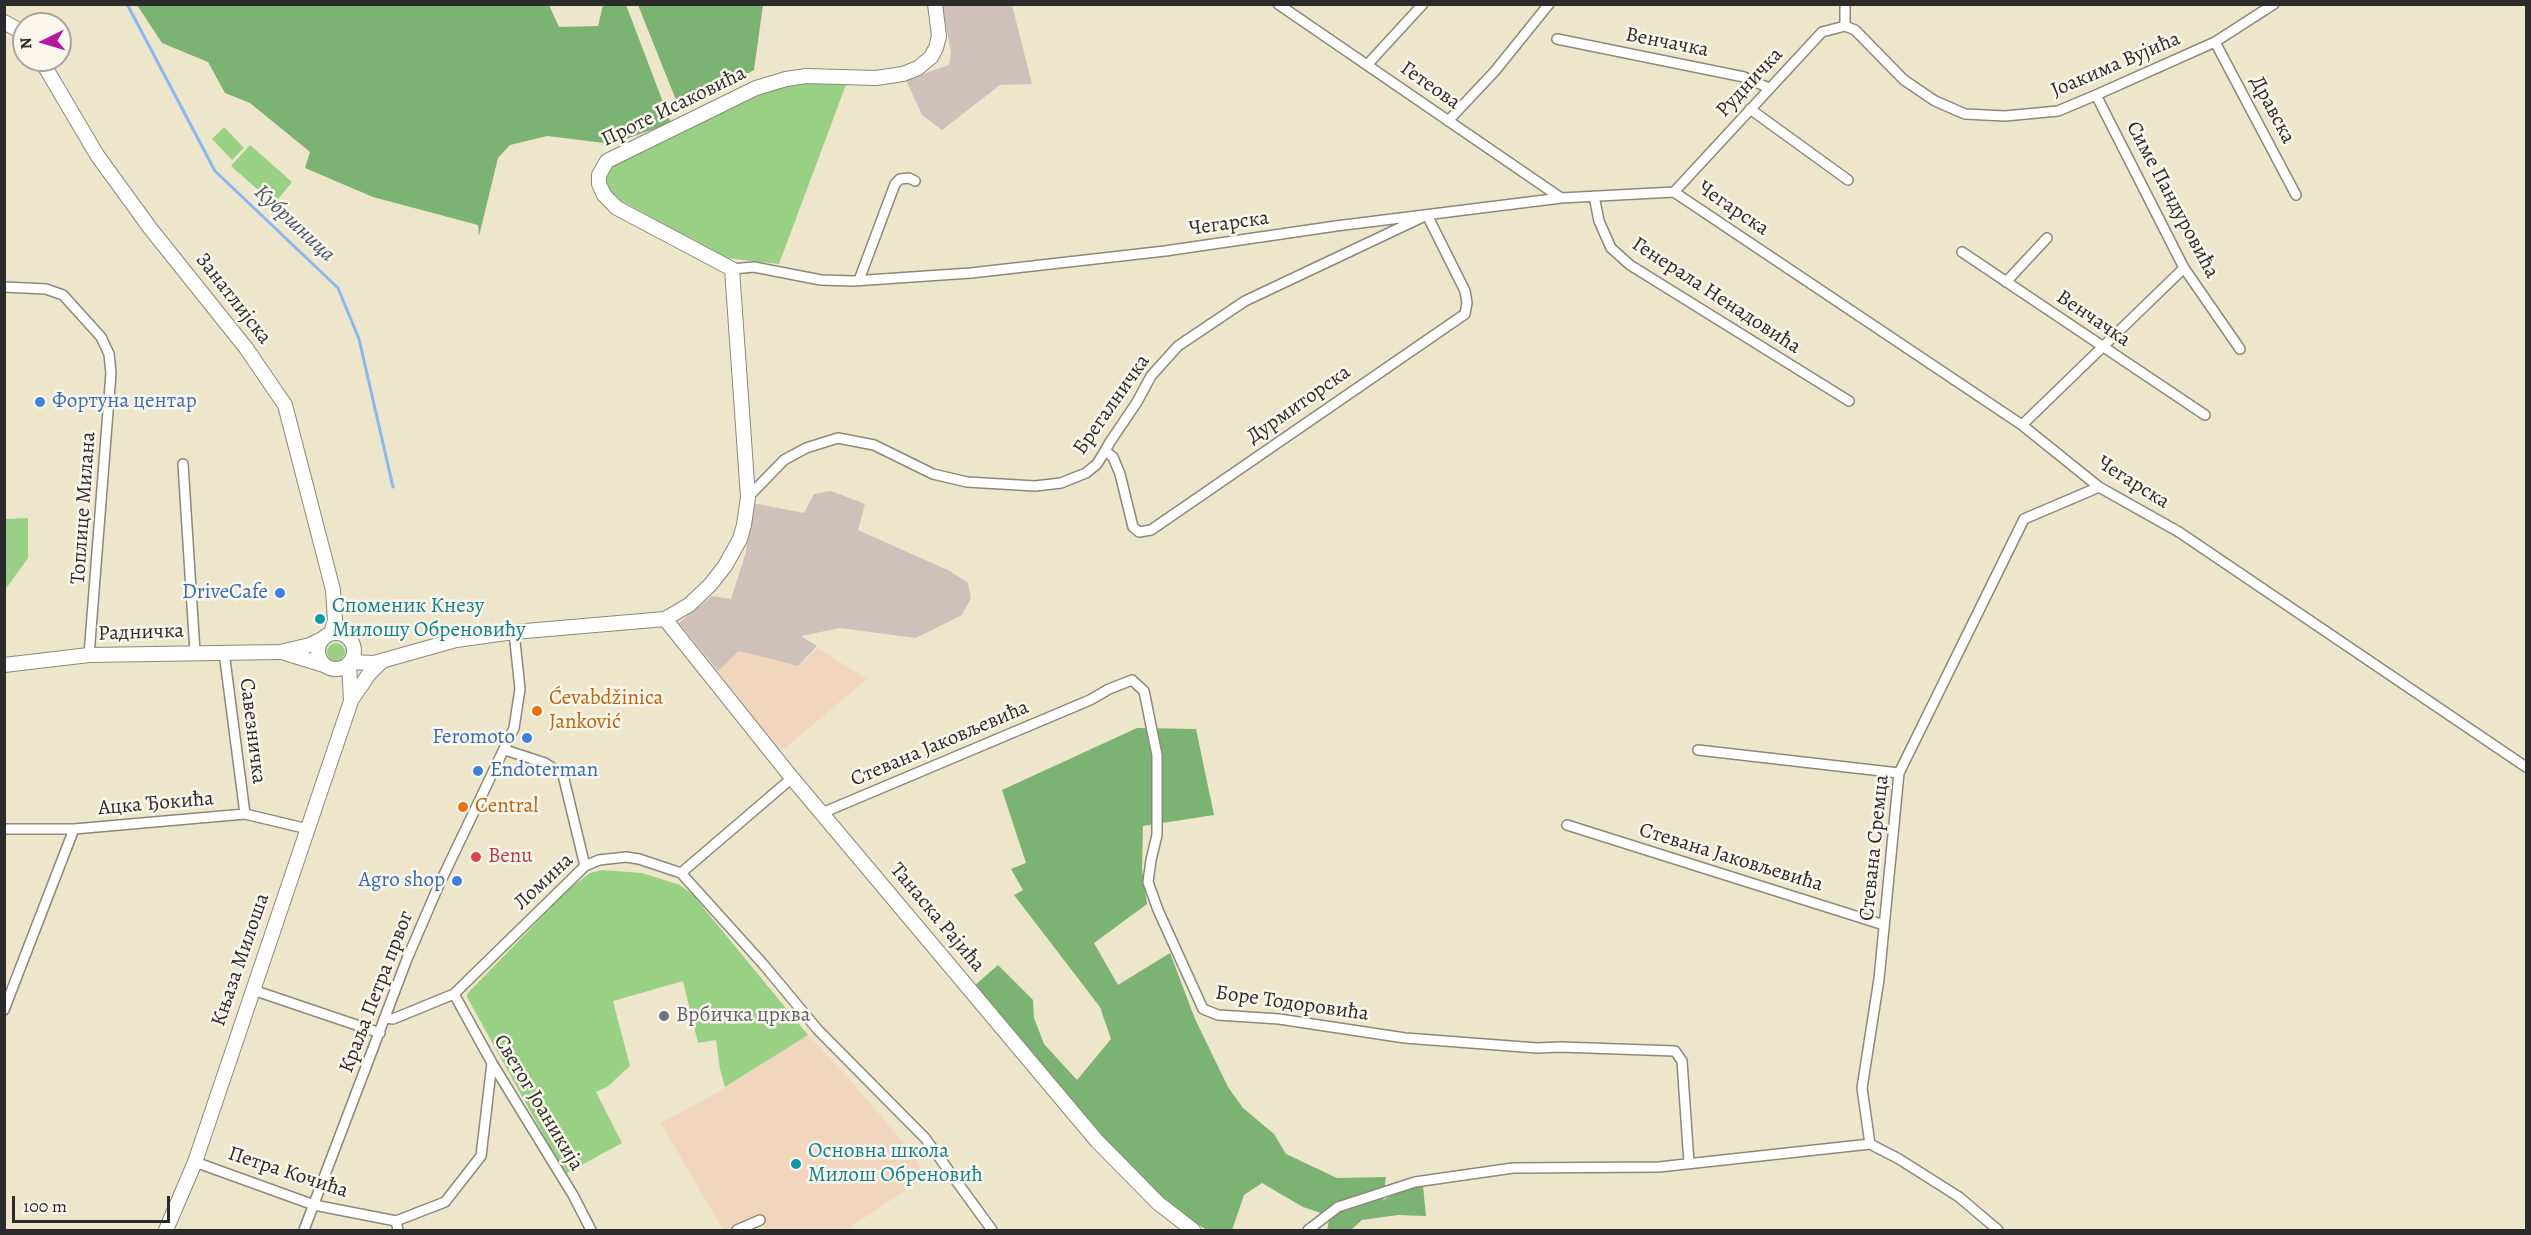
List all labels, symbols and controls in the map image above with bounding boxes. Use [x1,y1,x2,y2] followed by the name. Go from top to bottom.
[12,12,72,72] north arrow
[1623,23,1711,63] street label: Венчачка
[2048,26,2184,104] street label: Јоакима Вујића
[15,37,38,50] text: N
[1711,43,1789,123] street label: Рудничка
[1395,56,1465,116] street label: Гетеова
[598,61,750,153] street label: Проте Исаковића
[2244,72,2300,148] street label: Дравска
[2120,117,2224,283] street label: Симе Пандуровића
[1693,176,1773,242] street label: Чегарска
[248,180,340,268] water label: Кубршница
[1187,206,1271,242] street label: Чегарска
[1627,232,1805,360] street label: Генерала Ненадовића
[189,248,277,350] street label: Занатлијска
[2051,285,2135,353] street label: Венчачка
[1068,350,1156,460] street label: Брегалничка
[1242,360,1356,450] street label: Дурмиторска
[52,389,197,415] place label: Фортуна центар
[33,395,47,409] marker: Фортуна центар
[66,431,102,585] street label: Топлице Милана
[2092,451,2174,515] street label: Чегарска
[182,580,268,606] place label: DriveCafe
[273,586,287,600] marker: DriveCafe
[332,594,525,644] place label: Споменик Кнезу Милошу Обреновићу
[313,612,327,626] marker: Споменик Кнезу Милошу Обреновићу
[98,619,184,647] street label: Радничка
[233,677,271,785] street label: Савезничка
[549,686,663,736] place label: Ćevabdžinica Janković
[847,695,1033,793] street label: Стевана Јаковљевића
[530,704,544,718] marker: Ćevabdžinica Janković
[432,725,515,751] place label: Feromoto
[520,731,534,745] marker: Feromoto
[490,758,598,784] place label: Endoterman
[471,764,485,778] marker: Endoterman
[1855,774,1895,922] street label: Стевана Сремца
[97,786,215,822] street label: Ацка Ђокића
[475,794,538,820] place label: Central
[456,800,470,814] marker: Central
[1636,818,1826,898] street label: Стевана Јаковљевића
[488,844,533,870] place label: Benu
[509,848,579,916] street label: Ломина
[469,850,483,864] marker: Benu
[884,858,990,978] street label: Танаска Рајића
[359,868,445,894] place label: Agro shop
[450,874,464,888] marker: Agro shop
[206,890,276,1030] street label: Књаза Милоша
[334,907,420,1077] street label: Краља Петра првог
[1214,981,1370,1027] street label: Боре Тодоровића
[676,1003,810,1029] place label: Врбичка црква
[657,1009,671,1023] marker: Врбичка црква
[488,1030,588,1176] street label: Светог Јоаникија
[808,1139,983,1189] place label: Основна школа Милош Обреновић
[225,1142,351,1204] street label: Петра Кочића
[789,1157,803,1171] marker: Основна школа Милош Обреновић
[15,1184,172,1222] scale bar
[23,1194,67,1218] text: 100 m

